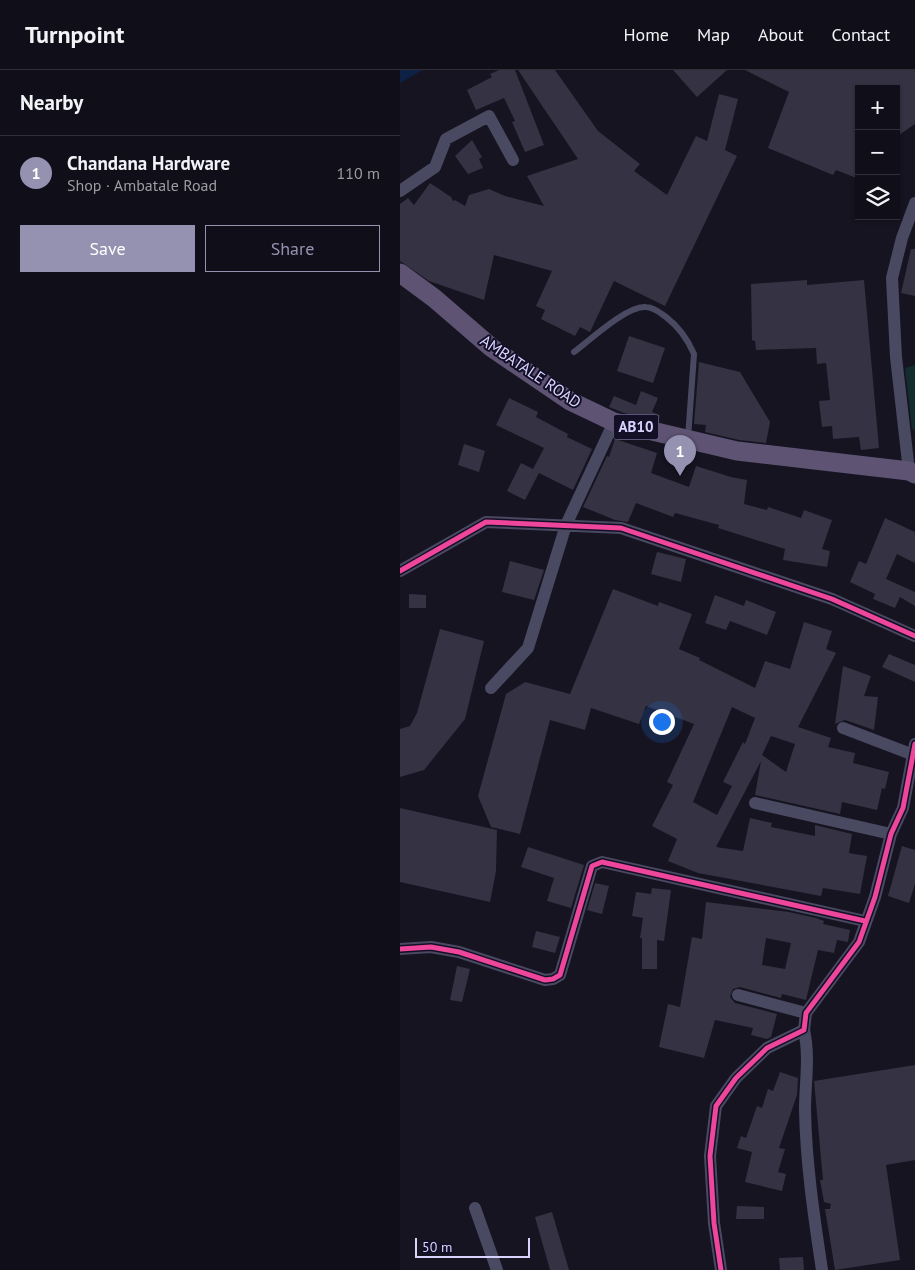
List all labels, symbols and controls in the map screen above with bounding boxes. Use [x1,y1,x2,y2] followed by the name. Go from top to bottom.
[25,19,124,50] text: Turnpoint
[623,23,669,46] text: Home
[697,23,730,46] text: Map
[758,23,804,46] text: About
[832,23,890,46] text: Contact
[855,85,900,220] map controls
[855,85,900,130] button: +
[20,89,83,116] text: Nearby
[855,130,900,175] button: −
[67,151,230,175] text: Chandana Hardware
[31,163,41,183] text: 1
[337,163,380,183] text: 110 m
[67,175,217,195] text: Shop · Ambatale Road
[855,175,900,220] button: layers
[20,225,195,272] button: Save
[205,225,380,272] button: Share
[477,330,585,412] street label: AMBATALE ROAD
[614,414,658,440] road number: AB10
[664,435,696,476] pin: 1
[649,709,675,735] your location
[415,1235,530,1258] scale bar
[422,1238,452,1256] text: 50 m

